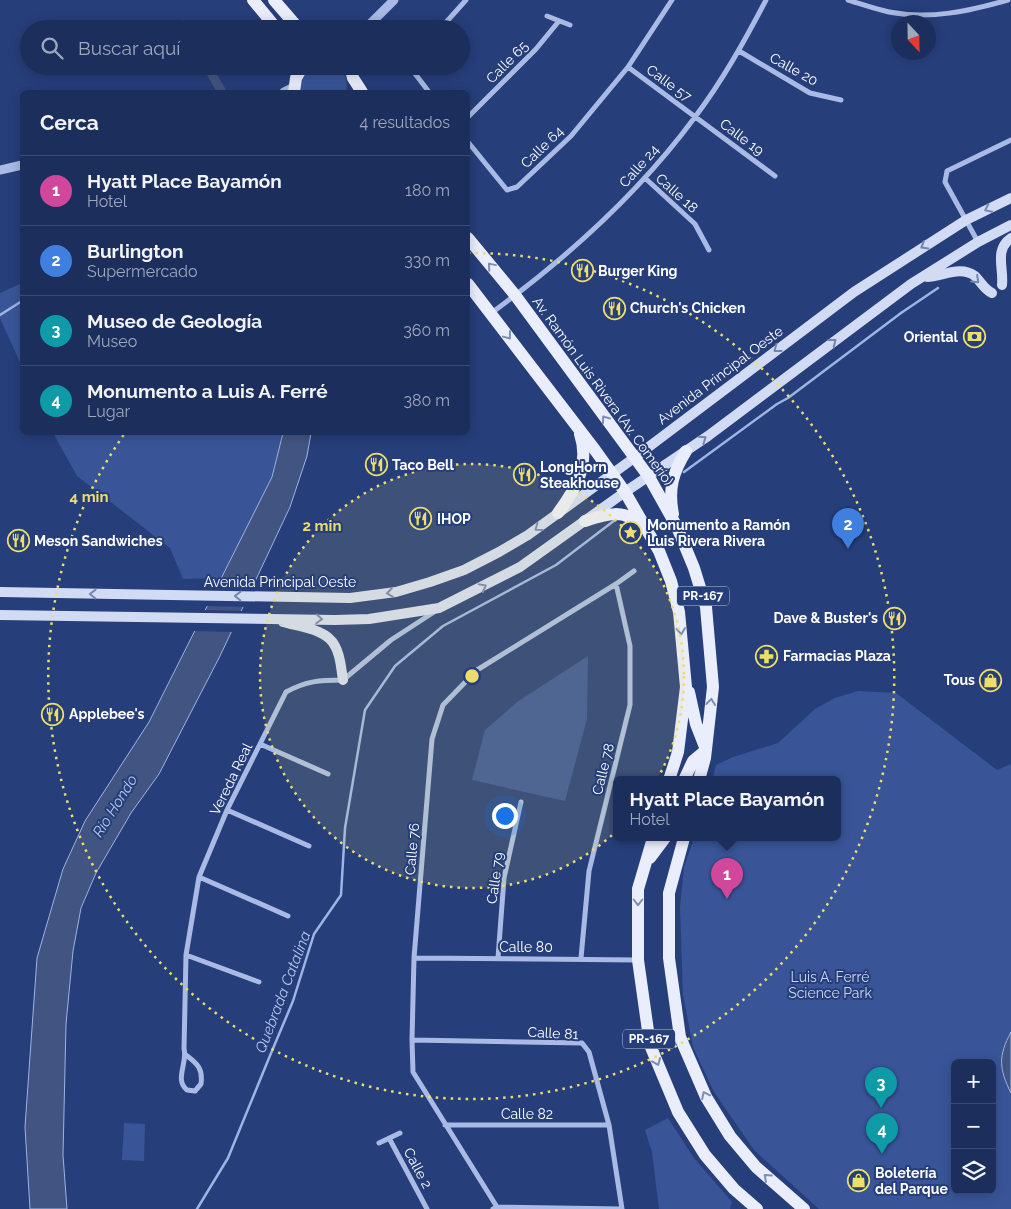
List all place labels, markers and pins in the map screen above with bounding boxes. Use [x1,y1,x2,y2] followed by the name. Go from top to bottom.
[570,259,594,283] restaurant icon: Burger King
[598,263,678,279] place label: Burger King
[602,296,626,320] restaurant icon: Church's Chicken
[630,300,745,316] place label: Church's Chicken
[962,325,986,349] bank icon: Oriental
[904,329,959,345] place label: Oriental
[364,453,388,477] restaurant icon: Taco Bell
[392,457,455,473] place label: Taco Bell
[540,459,619,491] place label: LongHorn Steakhouse
[512,463,536,487] restaurant icon: LongHorn Steakhouse
[409,507,433,531] restaurant icon: IHOP
[832,508,864,549] pin: 2
[437,511,471,527] place label: IHOP
[647,517,790,549] place label: Monumento a Ramón Luis Rivera Rivera
[619,521,643,545] place icon: Monumento a Ramón Luis Rivera Rivera
[6,529,30,553] restaurant icon: Meson Sandwiches
[34,533,163,549] place label: Meson Sandwiches
[882,606,906,630] restaurant icon: Dave & Buster's
[774,610,878,626] place label: Dave & Buster's
[755,644,779,668] pharmacy icon: Farmacias Plaza
[783,648,891,664] place label: Farmacias Plaza
[463,667,481,685] centre of rings
[979,668,1003,692] shop icon: Tous
[944,672,975,688] place label: Tous
[41,702,65,726] restaurant icon: Applebee's
[69,706,145,722] place label: Applebee's
[711,858,743,899] pin: 1
[865,1067,897,1108] pin: 3
[866,1113,898,1154] pin: 4
[875,1165,948,1197] place label: Boletería del Parque
[847,1169,871,1193] shop icon: Boletería del Parque

